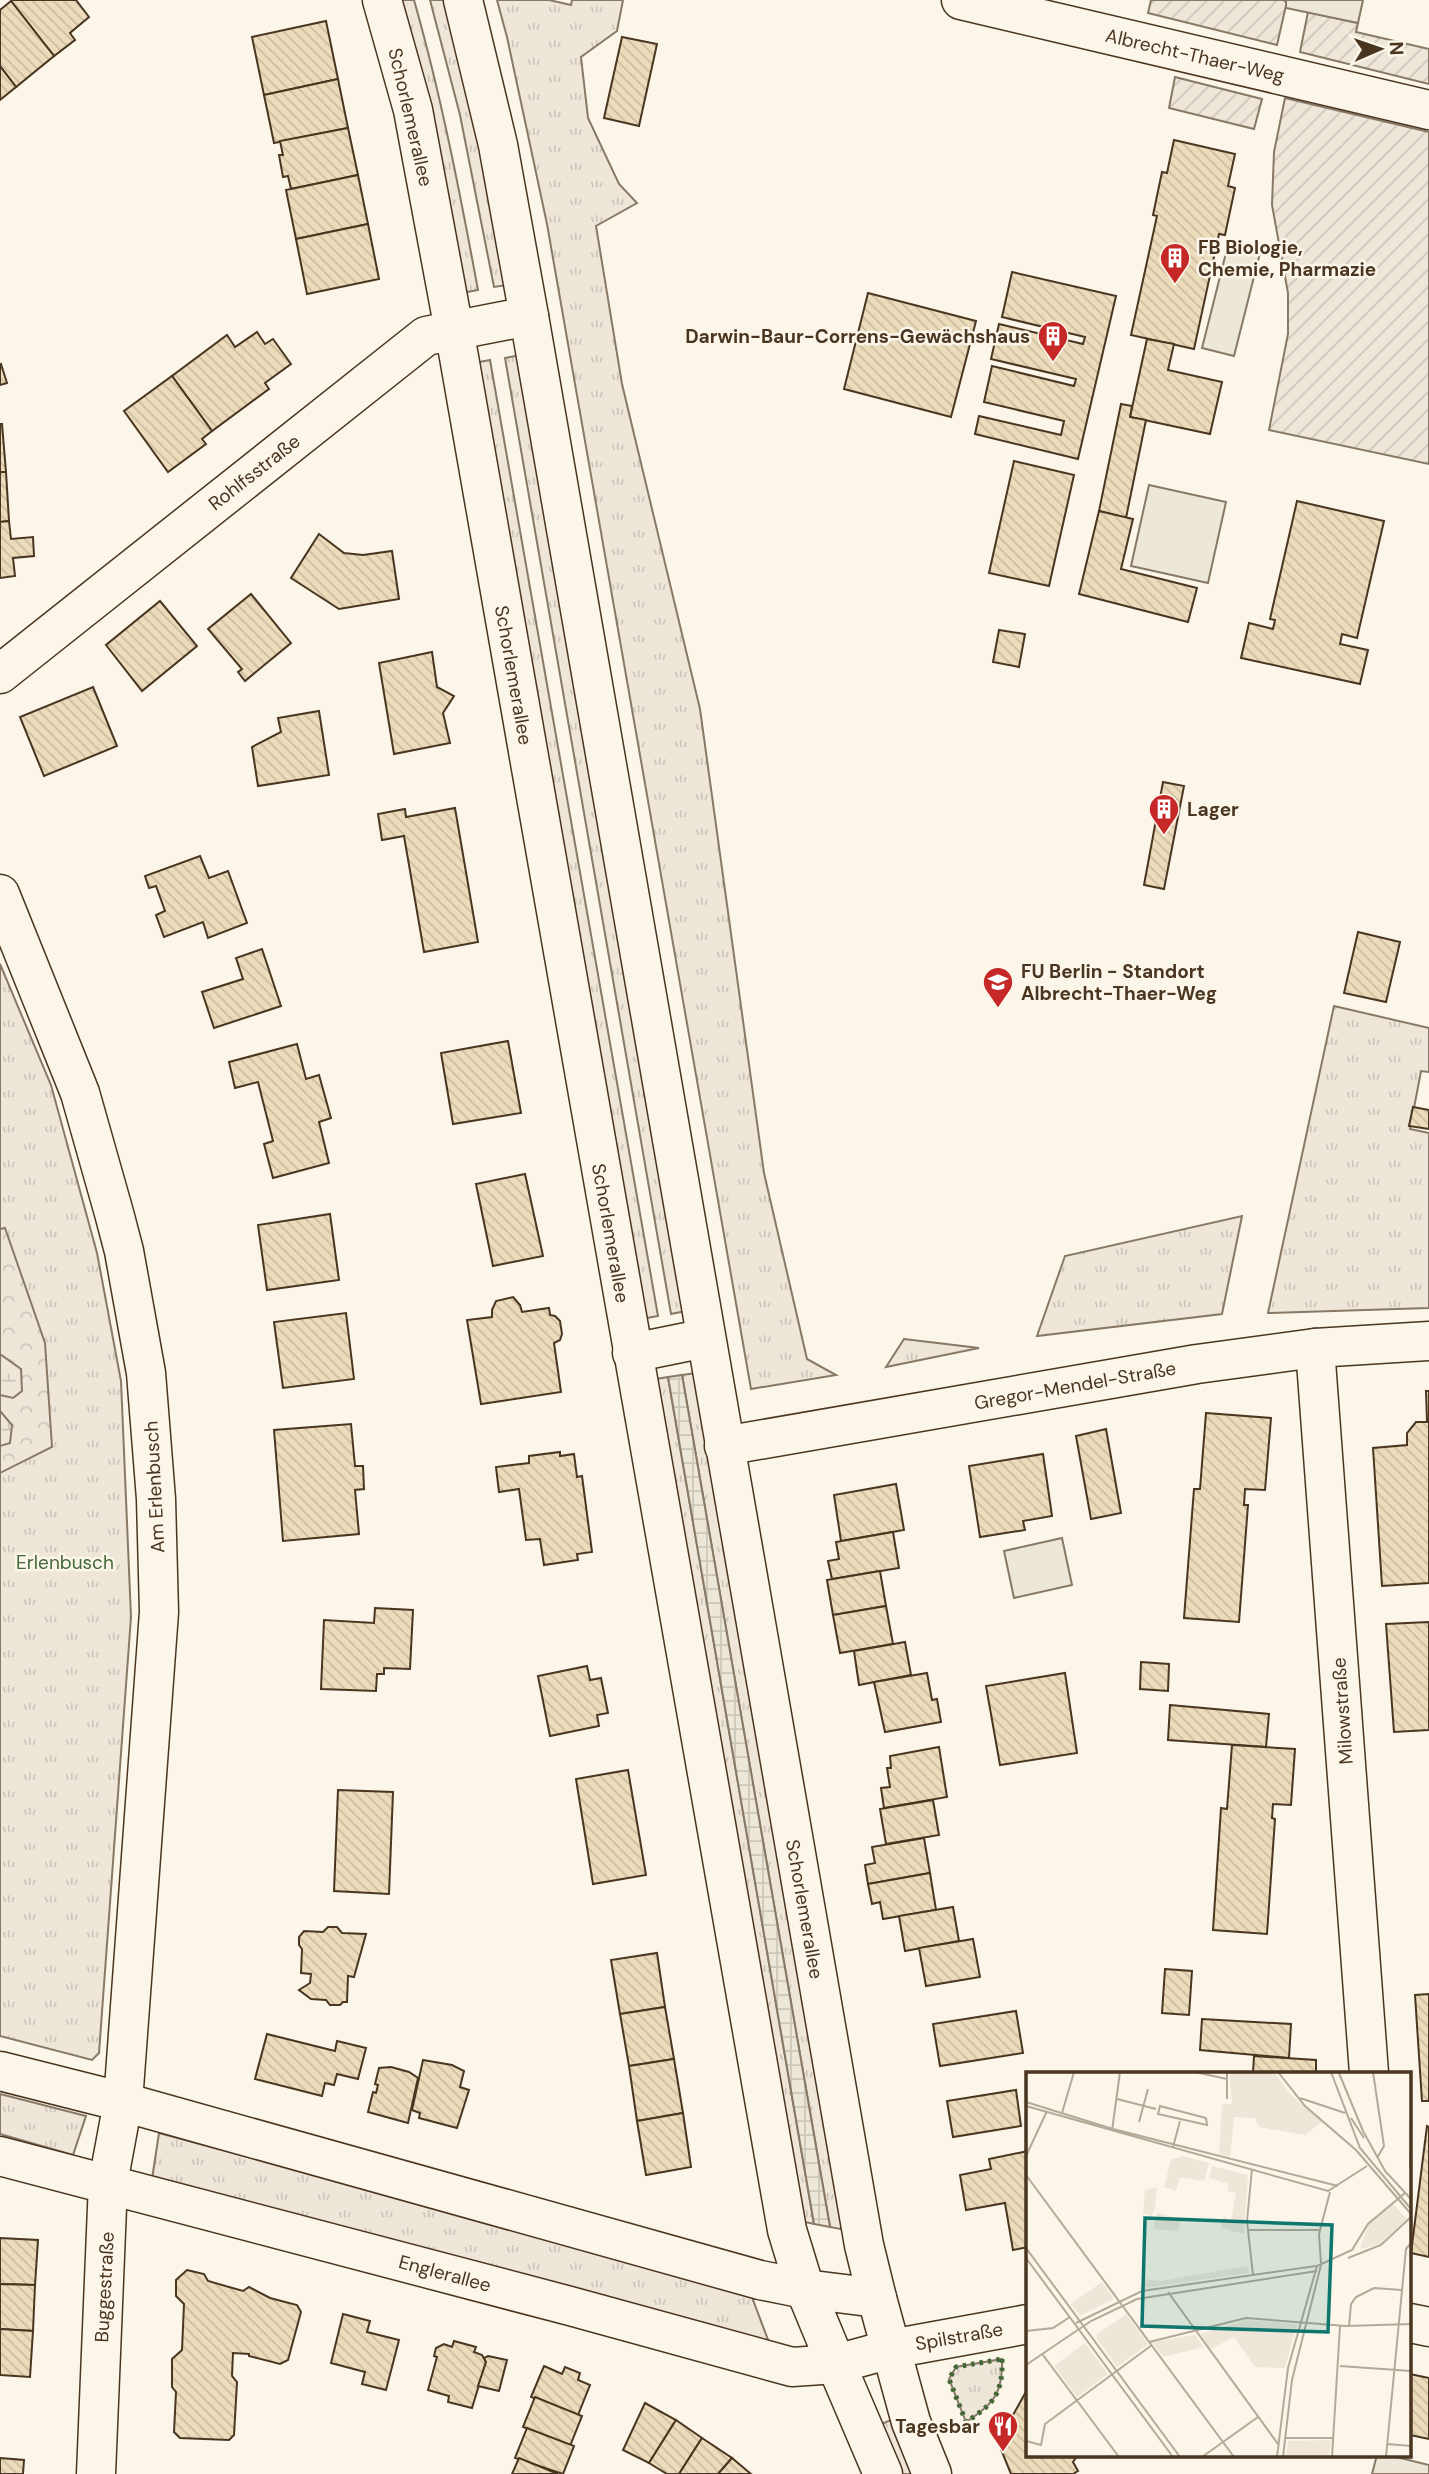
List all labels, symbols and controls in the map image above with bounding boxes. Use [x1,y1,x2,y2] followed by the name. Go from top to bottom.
[1345,14,1415,84] north arrow
[1103,23,1287,88] street label: Albrecht-Thaer-Weg
[1384,41,1409,56] text: N
[382,45,439,189] street label: Schorlemerallee
[1198,235,1376,282] place label: FB Biologie, Chemie, Pharmazie
[1158,241,1192,285] building icon: FB Biologie, Chemie, Pharmazie
[1036,319,1070,363] building icon: Darwin-Baur-Correns-Gewächshaus
[685,324,1030,349] place label: Darwin-Baur-Correns-Gewächshaus
[203,429,305,516] street label: Rohlfsstraße
[489,603,538,747] street label: Schorlemerallee
[1147,792,1181,836] building icon: Lager
[1187,797,1239,822] place label: Lager
[1021,959,1217,1006] place label: FU Berlin - Standort Albrecht-Thaer-Weg
[981,965,1015,1009] school or university icon: FU Berlin - Standort Albrecht-Thaer-Weg
[586,1161,635,1305] street label: Schorlemerallee
[972,1355,1178,1416] street label: Gregor-Mendel-Straße
[139,1420,170,1554] street label: Am Erlenbusch
[16,1550,114,1575] park label: Erlenbusch
[1326,1657,1359,1765] street label: Milowstraße
[780,1837,829,1981] street label: Schorlemerallee
[1026,2072,1412,2456] inset map
[89,2231,120,2343] street label: Buggestraße
[396,2249,494,2298] street label: Englerallee
[913,2316,1005,2357] street label: Spilstraße
[986,2409,1020,2453] restaurant icon: Tagesbar
[895,2414,980,2439] place label: Tagesbar

